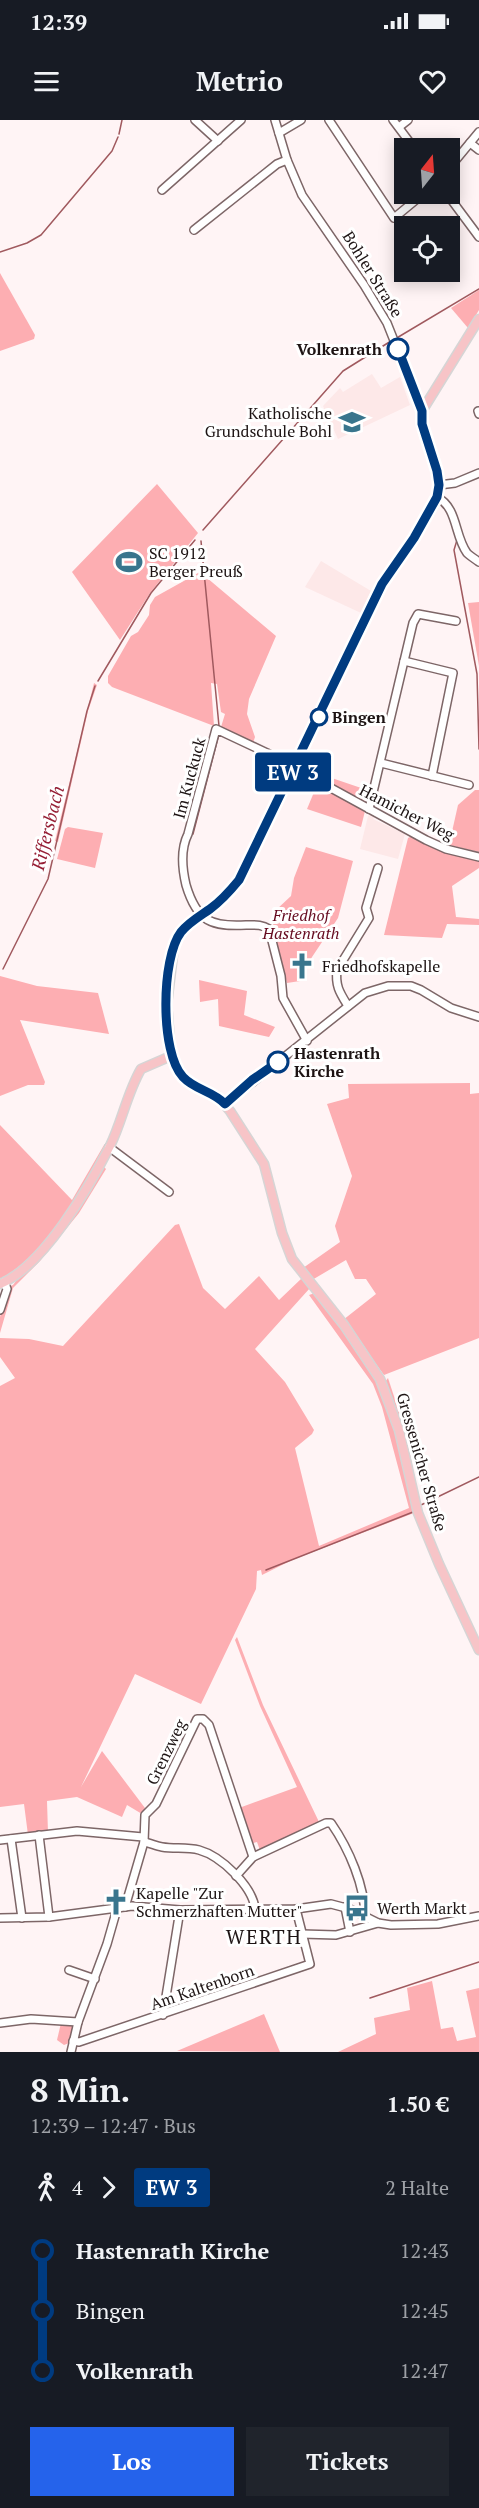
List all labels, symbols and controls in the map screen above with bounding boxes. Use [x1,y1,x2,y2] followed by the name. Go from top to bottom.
[30,7,87,36] text: 12:39
[196,63,283,99] text: Metrio
[30,65,63,98] icon: menu
[416,65,449,98] icon: heart
[394,138,460,204] north arrow
[394,138,460,282] map controls
[394,216,460,282] button: locate
[338,227,408,321] street label: Bohler Straße
[297,338,383,360] place label: Volkenrath
[387,338,409,360] marker: Volkenrath
[205,402,332,442] place label: Katholische Grundschule Bohl
[337,407,367,437] school or university icon: Katholische Grundschule Bohl
[149,542,243,582] place label: SC 1912 Berger Preuß
[114,547,144,577] sports icon: SC 1912 Berger Preuß
[332,706,387,728] place label: Bingen
[310,708,328,726] marker: Bingen
[168,734,211,821] street label: Im Kuckuck
[251,752,335,792] line badge: EW 3
[267,758,319,786] text: EW 3
[356,779,459,846] street label: Hamicher Weg
[25,783,69,873] water label: Riffersbach
[261,904,340,944] park label: Friedhof Hastenrath
[287,951,317,981] church icon: Friedhofskapelle
[322,955,440,977] place label: Friedhofskapelle
[294,1042,381,1082] place label: Hastenrath Kirche
[267,1051,289,1073] marker: Hastenrath Kirche
[392,1390,452,1534] street label: Gressenicher Straße
[141,1715,192,1788] street label: Grenzweg
[136,1882,303,1922] place label: Kapelle "Zur Schmerzhaften Mutter"
[101,1887,131,1917] church icon: Kapelle "Zur Schmerzhaften Mutter"
[342,1893,372,1923] bus stop icon: Werth Markt
[377,1897,467,1919] place label: Werth Markt
[226,1923,302,1950] district label: WERTH
[147,1959,257,2015] street label: Am Kaltenborn
[30,2068,130,2111] text: 8 Min.
[387,2089,449,2118] text: 1.50 €
[30,2112,196,2139] text: 12:39 – 12:47 · Bus
[30,2171,63,2204] icon: walk
[92,2171,125,2204] icon: forward
[146,2173,198,2201] text: EW 3
[72,2174,83,2201] text: 4
[385,2174,449,2201] text: 2 Halte
[76,2236,269,2265] text: Hastenrath Kirche
[400,2237,449,2264] text: 12:43
[76,2296,145,2325] text: Bingen
[400,2297,449,2324] text: 12:45
[76,2356,193,2385] text: Volkenrath
[400,2357,449,2384] text: 12:47
[30,2427,234,2496] button: Los
[246,2427,449,2496] button: Tickets

